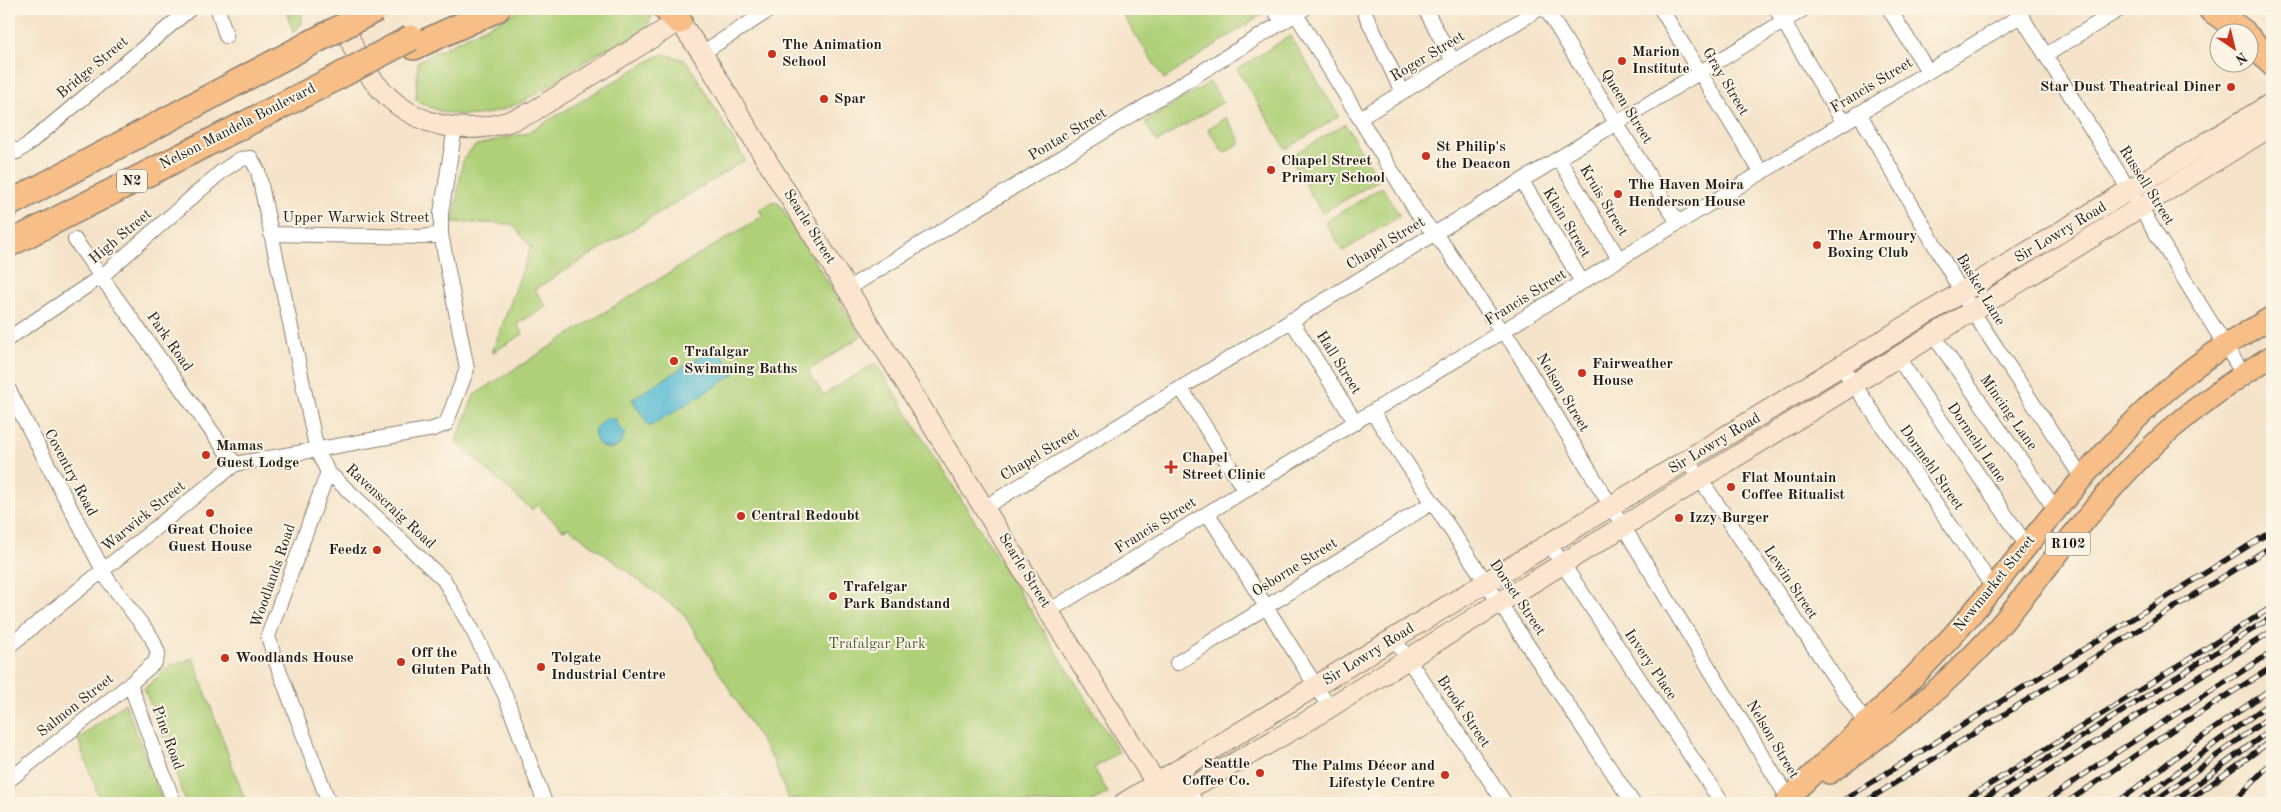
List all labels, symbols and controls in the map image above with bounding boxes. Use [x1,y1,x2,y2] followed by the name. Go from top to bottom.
[2208,22,2258,72] north arrow
[1388,29,1468,85] street label: Roger Street
[55,34,131,102] street label: Bridge Street
[782,38,882,70] place label: The Animation School
[1632,45,1690,77] place label: Marion Institute
[1699,46,1751,118] street label: Gray Street
[766,48,778,60] marker: The Animation School
[2232,49,2249,67] text: N
[1616,55,1628,67] marker: Marion Institute
[1828,56,1916,116] street label: Francis Street
[1597,67,1655,147] street label: Queen Street
[2040,80,2221,95] place label: Star Dust Theatrical Diner
[158,81,319,173] street label: Nelson Mandela Boulevard
[2225,81,2237,93] marker: Star Dust Theatrical Diner
[834,92,866,107] place label: Spar
[818,93,830,105] marker: Spar
[1026,106,1110,164] street label: Pontac Street
[1436,140,1511,172] place label: St Philip's the Deacon
[2116,144,2176,228] street label: Russell Street
[1420,150,1432,162] marker: St Philip's the Deacon
[1281,154,1386,186] place label: Chapel Street Primary School
[1576,163,1630,239] street label: Kruis Street
[1265,164,1277,176] marker: Chapel Street Primary School
[117,170,147,192] road number: N2
[1628,178,1746,210] place label: The Haven Moira Henderson House
[1539,186,1593,260] street label: Klein Street
[780,187,838,267] street label: Searle Street
[1612,188,1624,200] marker: The Haven Moira Henderson House
[2012,200,2110,266] street label: Sir Lowry Road
[87,207,155,267] street label: High Street
[283,211,429,226] street label: Upper Warwick Street
[1344,215,1428,273] street label: Chapel Street
[1827,229,1918,261] place label: The Armoury Boxing Club
[1811,239,1823,251] marker: The Armoury Boxing Club
[1953,251,2007,329] street label: Basket Lane
[1483,267,1569,329] street label: Francis Street
[143,310,195,375] street label: Park Road
[1313,329,1363,397] street label: Hall Street
[684,345,797,377] place label: Trafalgar Swimming Baths
[1533,351,1591,435] street label: Nelson Street
[668,355,680,367] marker: Trafalgar Swimming Baths
[1592,357,1674,389] place label: Fairweather House
[1576,367,1588,379] marker: Fairweather House
[1977,373,2039,453] street label: Mincing Lane
[1944,400,2008,486] street label: Dormehl Lane
[1666,411,1764,477] street label: Sir Lowry Road
[1896,423,1966,513] street label: Dormehl Street
[998,426,1082,484] street label: Chapel Street
[41,427,99,519] street label: Coventry Road
[216,439,299,471] place label: Mamas Guest Lodge
[200,449,212,461] marker: Mamas Guest Lodge
[1182,451,1266,483] place label: Chapel Street Clinic
[1164,460,1178,474] marker: Chapel Street Clinic
[342,462,438,552] street label: Ravenscraig Road
[1741,471,1846,503] place label: Flat Mountain Coffee Ritualist
[99,479,189,555] street label: Warwick Street
[1725,481,1737,493] marker: Flat Mountain Coffee Ritualist
[1113,495,1199,557] street label: Francis Street
[204,507,216,519] marker: Great Choice Guest House
[751,509,861,524] place label: Central Redoubt
[735,510,747,522] marker: Central Redoubt
[1689,511,1769,526] place label: Izzy Burger
[1673,512,1685,524] marker: Izzy Burger
[249,522,299,630] street label: Woodlands Road
[167,523,253,555] place label: Great Choice Guest House
[995,531,1053,611] street label: Searle Street
[2046,532,2090,556] road number: R102
[1952,533,2038,635] street label: Newmarket Street
[1250,536,1340,600] street label: Osborne Street
[328,543,367,558] place label: Feedz
[371,544,383,556] marker: Feedz
[1760,544,1820,622] street label: Lewin Street
[1486,557,1548,639] street label: Dorset Street
[843,580,950,612] place label: Trafelgar Park Bandstand
[827,590,839,602] marker: Trafelgar Park Bandstand
[1321,621,1417,689] street label: Sir Lowry Road
[1621,627,1679,703] street label: Invery Place
[828,637,926,652] park label: Trafalgar Park
[411,646,491,678] place label: Off the Gluten Path
[235,651,354,666] place label: Woodlands House
[551,651,666,683] place label: Tolgate Industrial Centre
[219,652,231,664] marker: Woodlands House
[395,656,407,668] marker: Off the Gluten Path
[535,661,547,673] marker: Tolgate Industrial Centre
[35,672,117,740] street label: Salmon Street
[1434,673,1492,751] street label: Brook Street
[1743,698,1801,782] street label: Nelson Street
[149,704,186,772] street label: Pine Road
[1182,757,1250,789] place label: Seattle Coffee Co.
[1292,759,1435,791] place label: The Palms Décor and Lifestyle Centre
[1254,767,1266,779] marker: Seattle Coffee Co.
[1439,769,1451,781] marker: The Palms Décor and Lifestyle Centre

